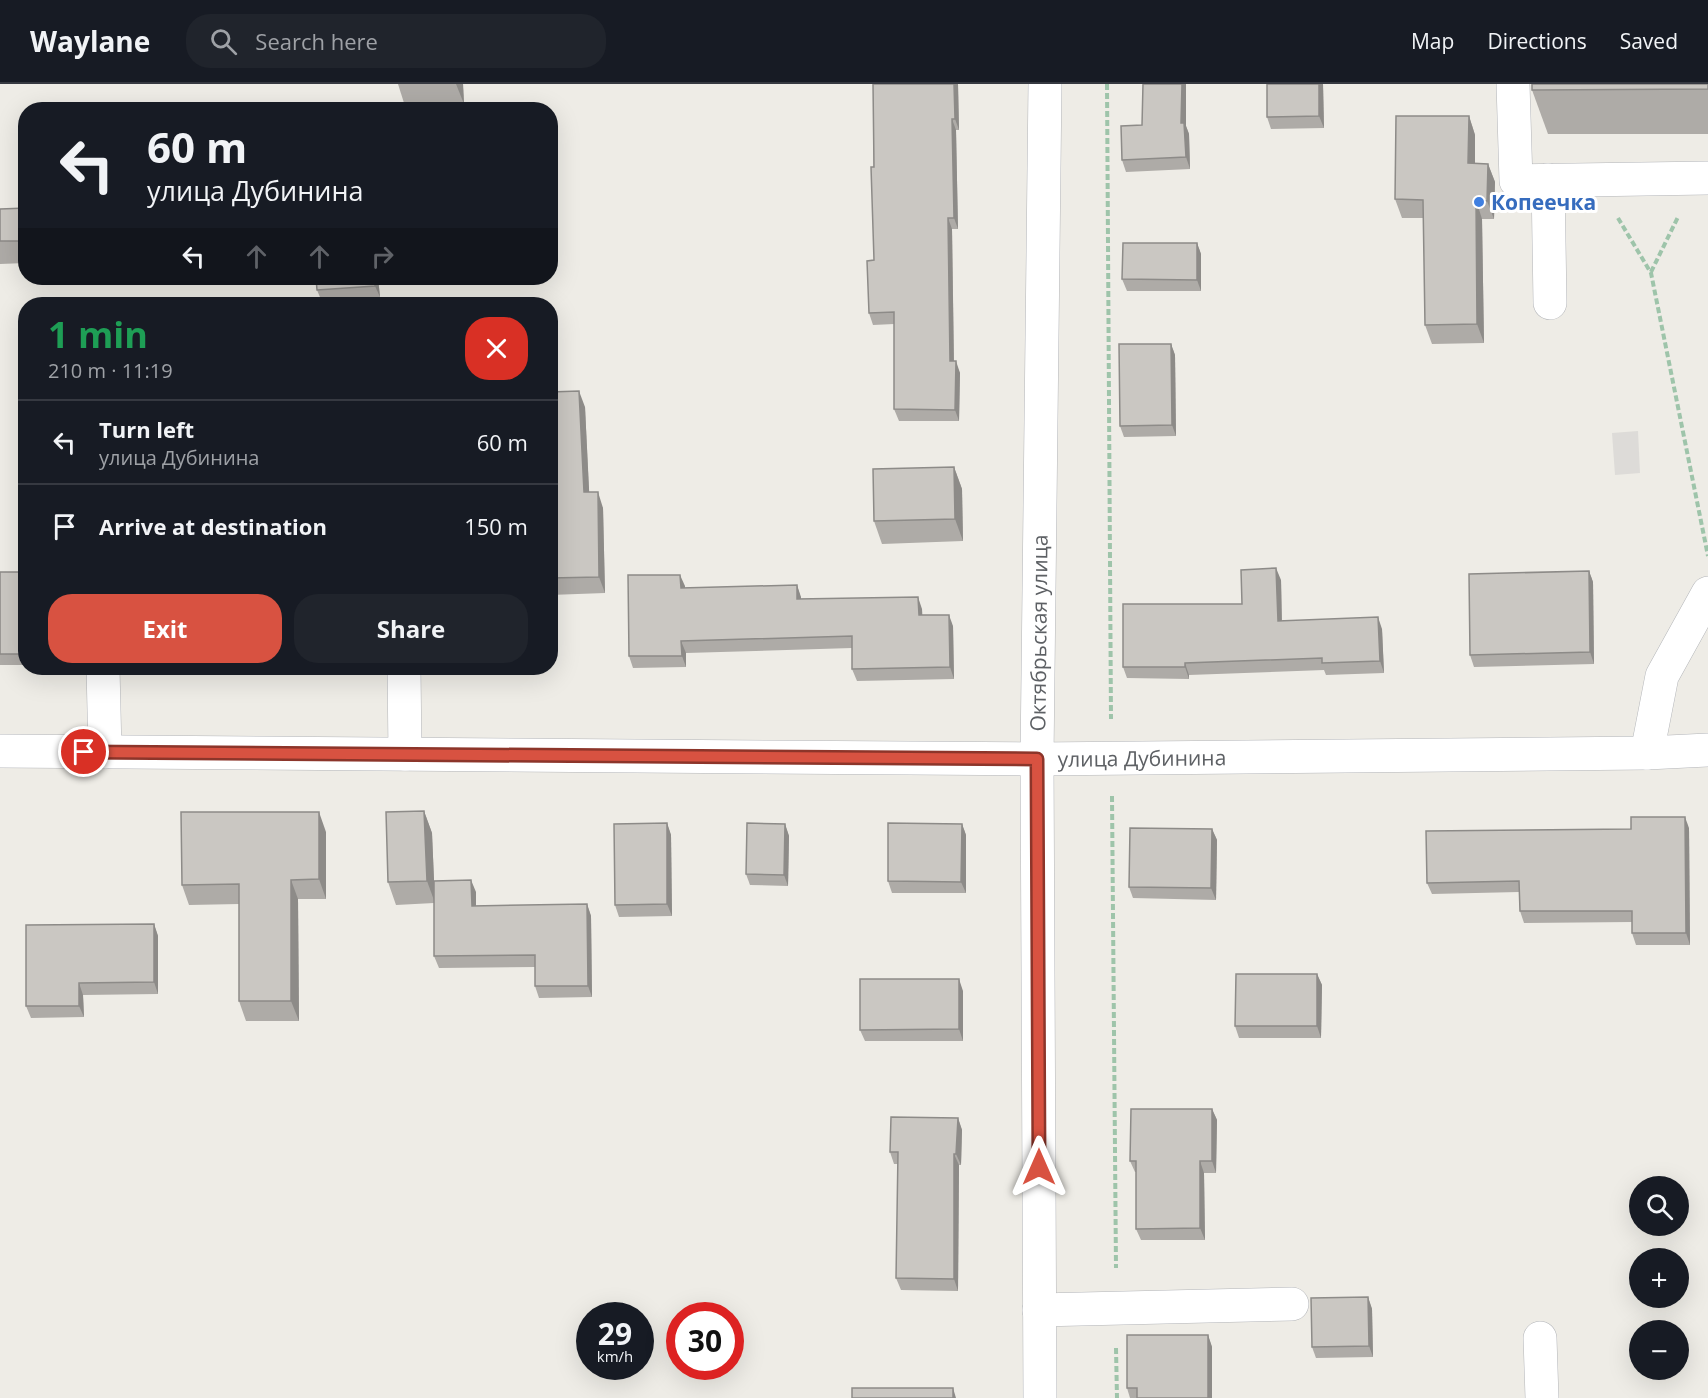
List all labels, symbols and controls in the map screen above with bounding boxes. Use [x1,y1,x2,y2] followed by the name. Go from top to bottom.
[186,14,606,68] search box
[30,22,150,60] text: Waylane
[207,25,240,58] icon: search
[255,26,378,56] text: Search here
[1411,27,1454,55] text: Map
[1487,27,1587,55] text: Directions
[1620,27,1678,55] text: Saved
[147,118,247,175] text: 60 m
[48,126,126,204] icon: left
[147,172,364,209] text: улица Дубинина
[1491,188,1596,216] place label: Копеечка
[1472,195,1486,209] marker: Копеечка
[177,240,210,273] icon: left
[240,240,273,273] icon: ahead
[303,240,336,273] icon: ahead
[366,240,399,273] icon: right
[48,310,148,359] text: 1 min
[465,317,528,380] button: close
[48,357,173,384] text: 210 m · 11:19
[99,414,194,444] text: Turn left
[48,426,81,459] icon: left
[477,427,528,457] text: 60 m
[99,444,259,471] text: улица Дубинина
[48,510,81,543] icon: arrive
[99,511,327,541] text: Arrive at destination
[464,511,528,541] text: 150 m
[1023,534,1054,732] street label: Октябрьская улица
[48,594,282,663] button: Exit
[294,594,528,663] button: Share
[58,726,109,777] pin
[67,735,100,768] icon: arrive
[1058,743,1226,773] street label: улица Дубинина
[1007,1135,1071,1199] position arrow
[1629,1176,1689,1380] map controls
[1629,1176,1689,1236] button: search
[1629,1248,1689,1308] button: +
[666,1302,744,1380] speed limit sign: 30
[598,1313,632,1354] text: 29
[1629,1320,1689,1380] button: −
[597,1346,633,1366] text: km/h

